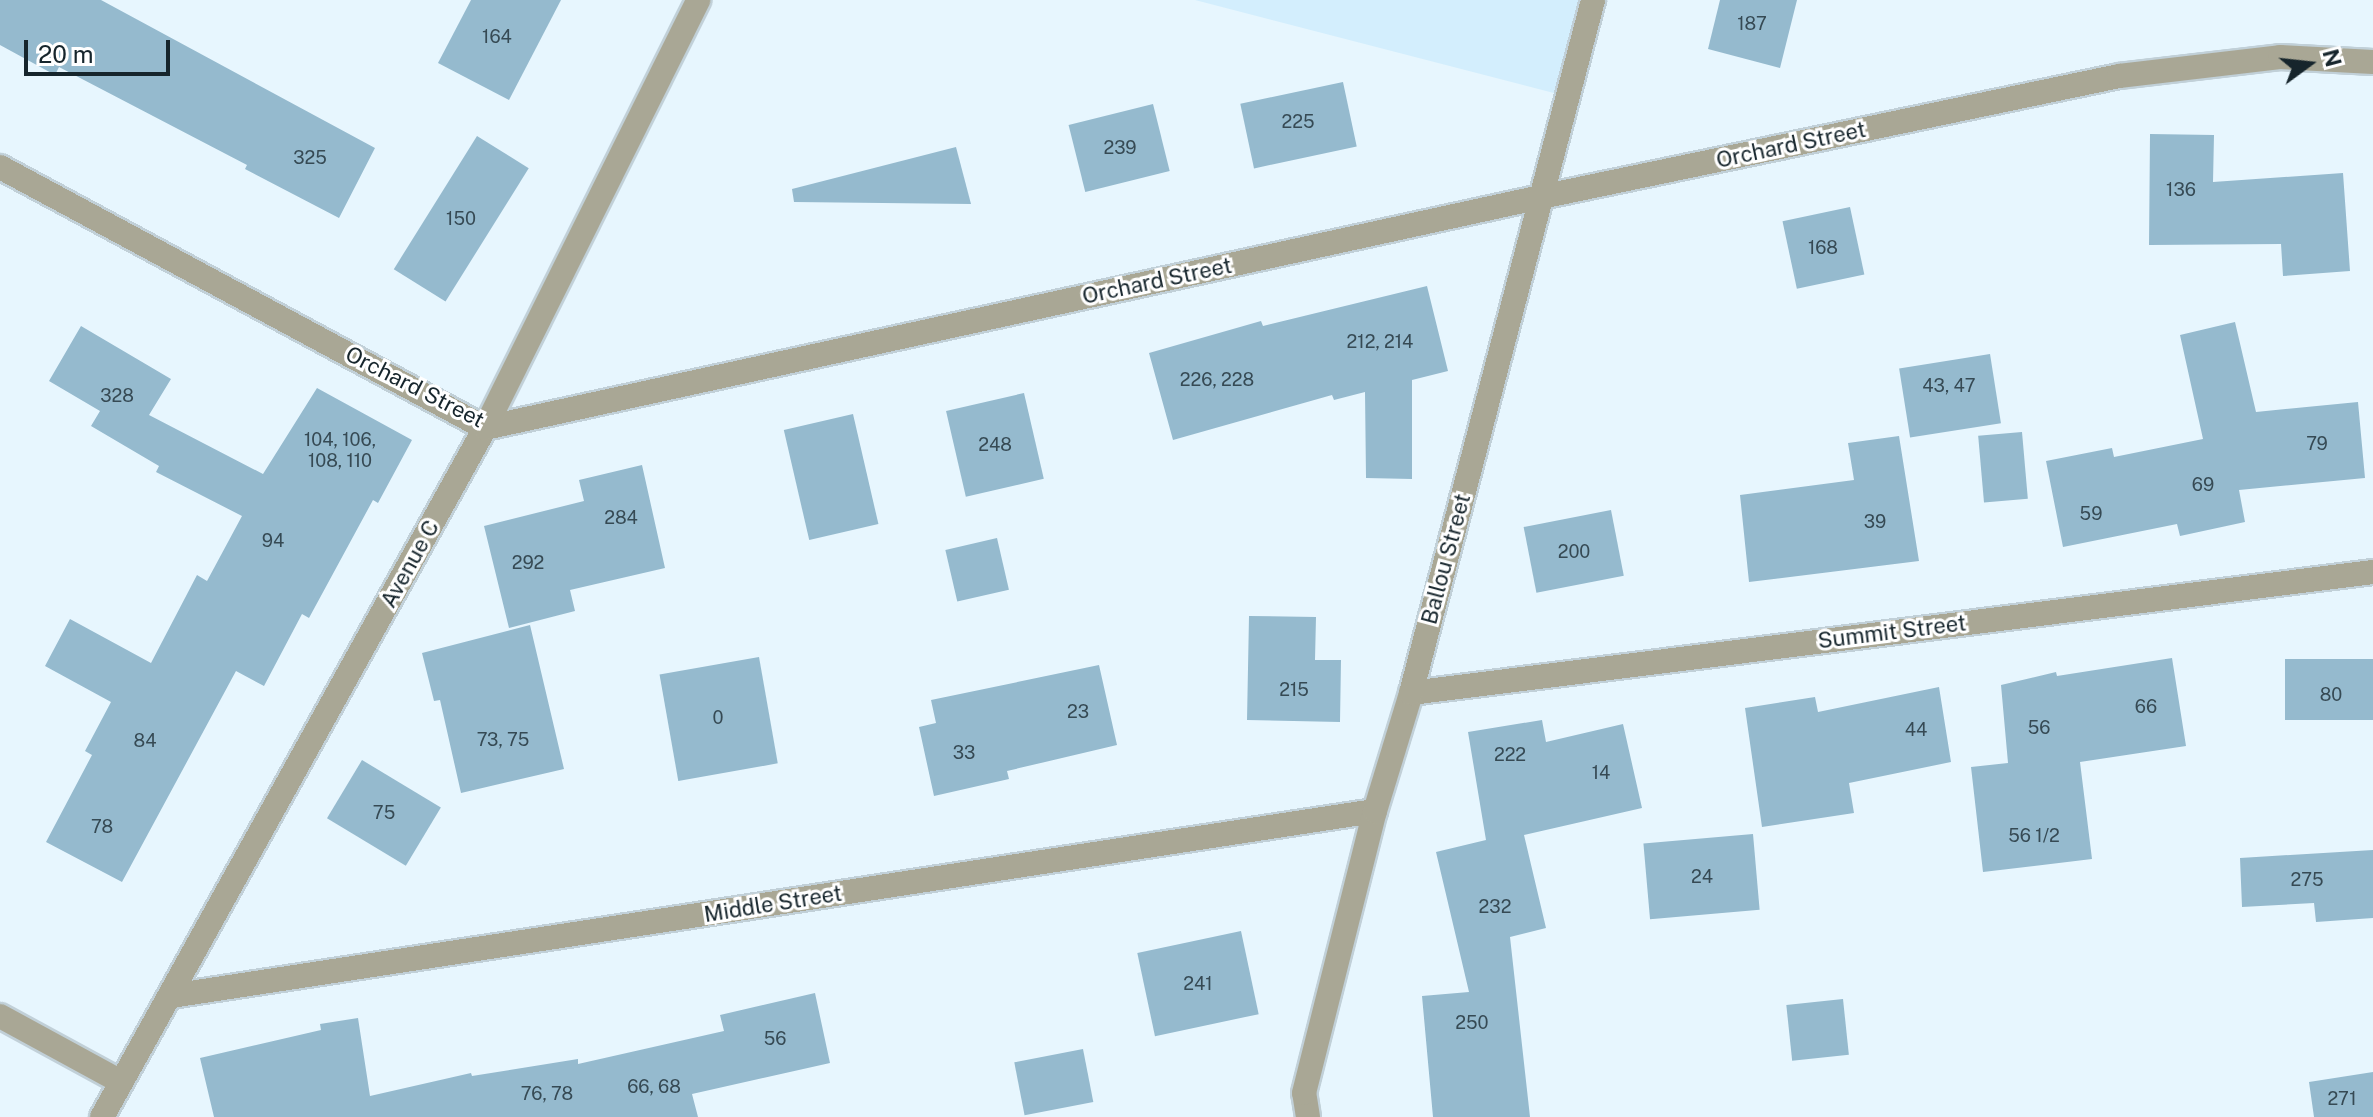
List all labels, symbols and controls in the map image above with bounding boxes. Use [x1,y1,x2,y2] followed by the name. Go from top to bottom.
[1737,13,1767,35] house number: 187
[28,24,174,74] scale bar
[2269,24,2349,104] north arrow
[482,26,512,48] house number: 164
[38,40,94,68] text: 20 m
[2317,46,2347,69] text: N
[1282,111,1314,133] house number: 225
[1714,116,1868,174] street label: Orchard Street
[1103,137,1137,159] house number: 239
[293,147,327,169] house number: 325
[2166,179,2196,201] house number: 136
[446,208,476,230] house number: 150
[1808,237,1838,259] house number: 168
[1080,252,1234,310] street label: Orchard Street
[1347,331,1413,353] house number: 212, 214
[341,341,489,433] street label: Orchard Street
[1180,369,1254,391] house number: 226, 228
[1922,375,1976,397] house number: 43, 47
[100,385,134,407] house number: 328
[304,430,376,472] house number: 104, 106, 108, 110
[2306,433,2328,455] house number: 79
[978,434,1012,456] house number: 248
[2192,474,2214,496] house number: 69
[1416,491,1476,627] street label: Ballou Street
[2080,503,2102,525] house number: 59
[604,507,638,529] house number: 284
[1864,511,1886,533] house number: 39
[375,516,445,612] street label: Avenue C
[262,530,284,552] house number: 94
[1558,541,1590,563] house number: 200
[512,552,544,574] house number: 292
[1816,610,1968,654] street label: Summit Street
[1279,679,1309,701] house number: 215
[2320,684,2342,706] house number: 80
[2135,696,2157,718] house number: 66
[1067,701,1089,723] house number: 23
[712,707,724,729] house number: 0
[2028,717,2050,739] house number: 56
[1905,719,1927,741] house number: 44
[477,729,529,751] house number: 73, 75
[134,730,156,752] house number: 84
[953,742,975,764] house number: 33
[1494,744,1526,766] house number: 222
[1592,762,1610,784] house number: 14
[373,802,395,824] house number: 75
[91,816,113,838] house number: 78
[2008,825,2060,847] house number: 56 1/2
[1691,866,1713,888] house number: 24
[2290,869,2324,891] house number: 275
[702,880,844,928] street label: Middle Street
[1479,896,1511,918] house number: 232
[1183,973,1213,995] house number: 241
[1455,1012,1489,1034] house number: 250
[764,1028,786,1050] house number: 56
[627,1076,681,1098] house number: 66, 68
[521,1083,573,1105] house number: 76, 78
[2327,1088,2357,1110] house number: 271

